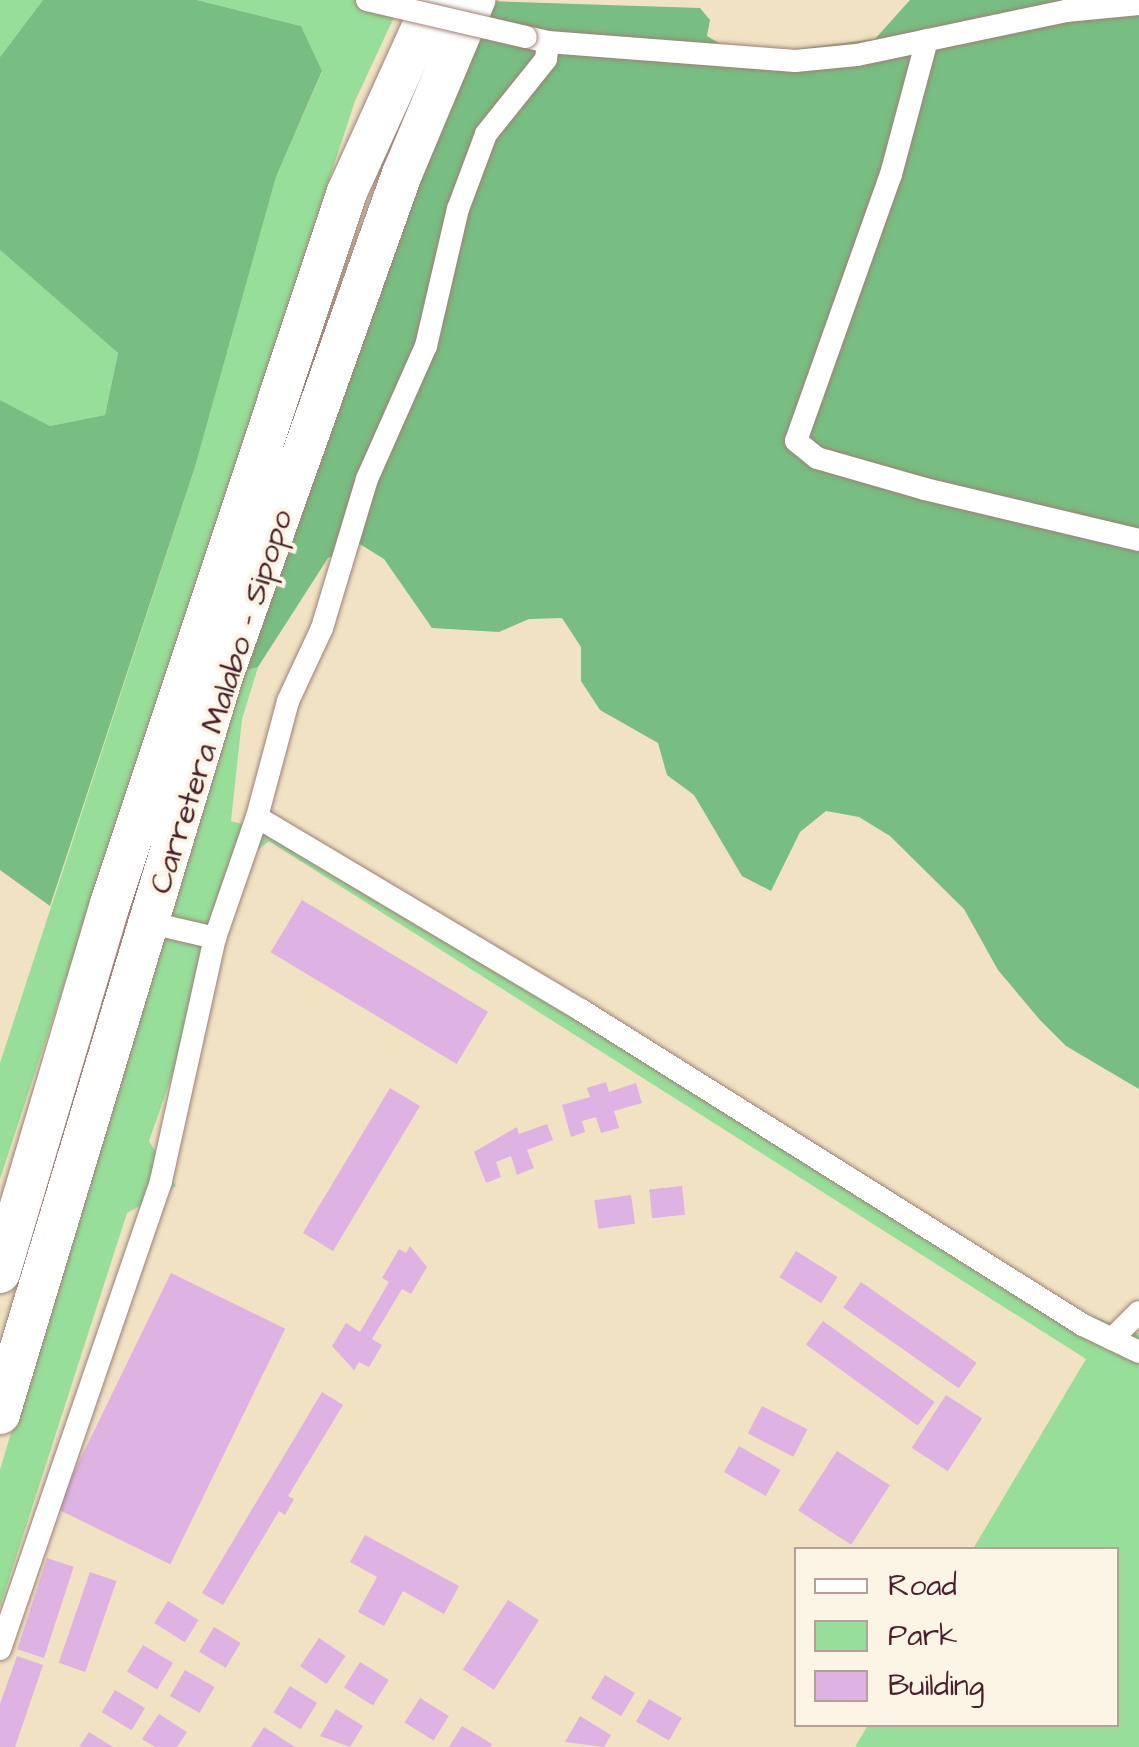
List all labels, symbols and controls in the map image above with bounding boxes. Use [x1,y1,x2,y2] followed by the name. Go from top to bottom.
[142,505,302,899] street label: Carretera Malabo - Sipopo
[794,1547,1119,1727] legend
[888,1565,957,1607] text: Road
[888,1615,957,1657] text: Park
[888,1665,984,1707] text: Building

